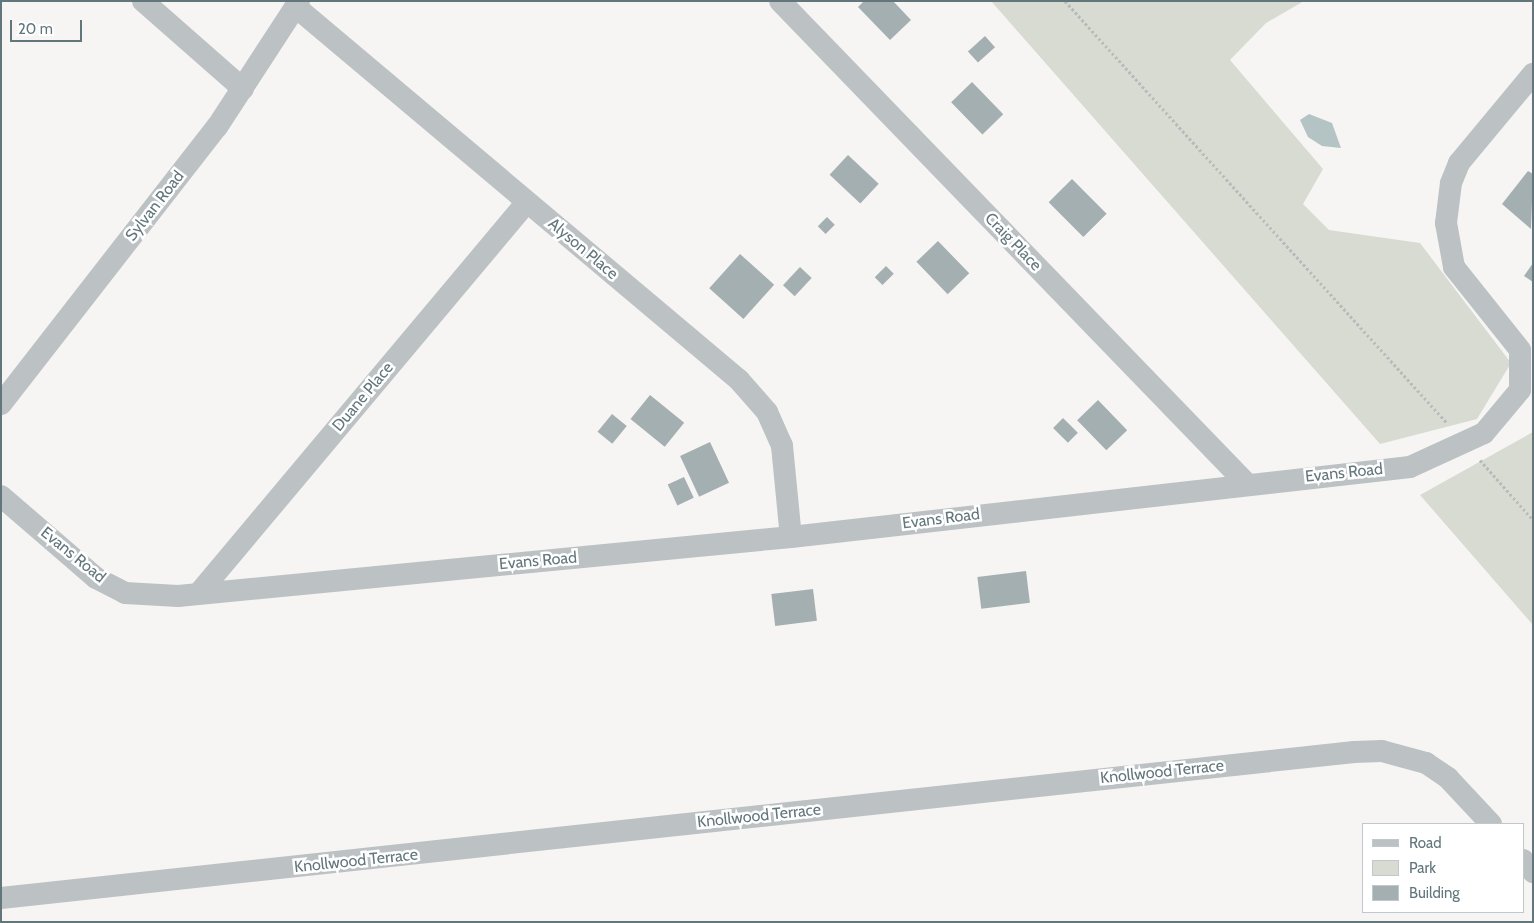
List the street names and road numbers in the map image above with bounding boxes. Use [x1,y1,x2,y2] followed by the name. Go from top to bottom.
[122,167,188,245] street label: Sylvan Road
[981,209,1045,275] street label: Craig Place
[544,214,622,284] street label: Alyson Place
[329,359,397,435] street label: Duane Place
[1304,459,1384,487] street label: Evans Road
[901,505,981,533] street label: Evans Road
[37,523,109,587] street label: Evans Road
[498,548,578,574] street label: Evans Road
[1099,756,1225,788] street label: Knollwood Terrace
[696,800,822,832] street label: Knollwood Terrace
[293,845,419,877] street label: Knollwood Terrace

